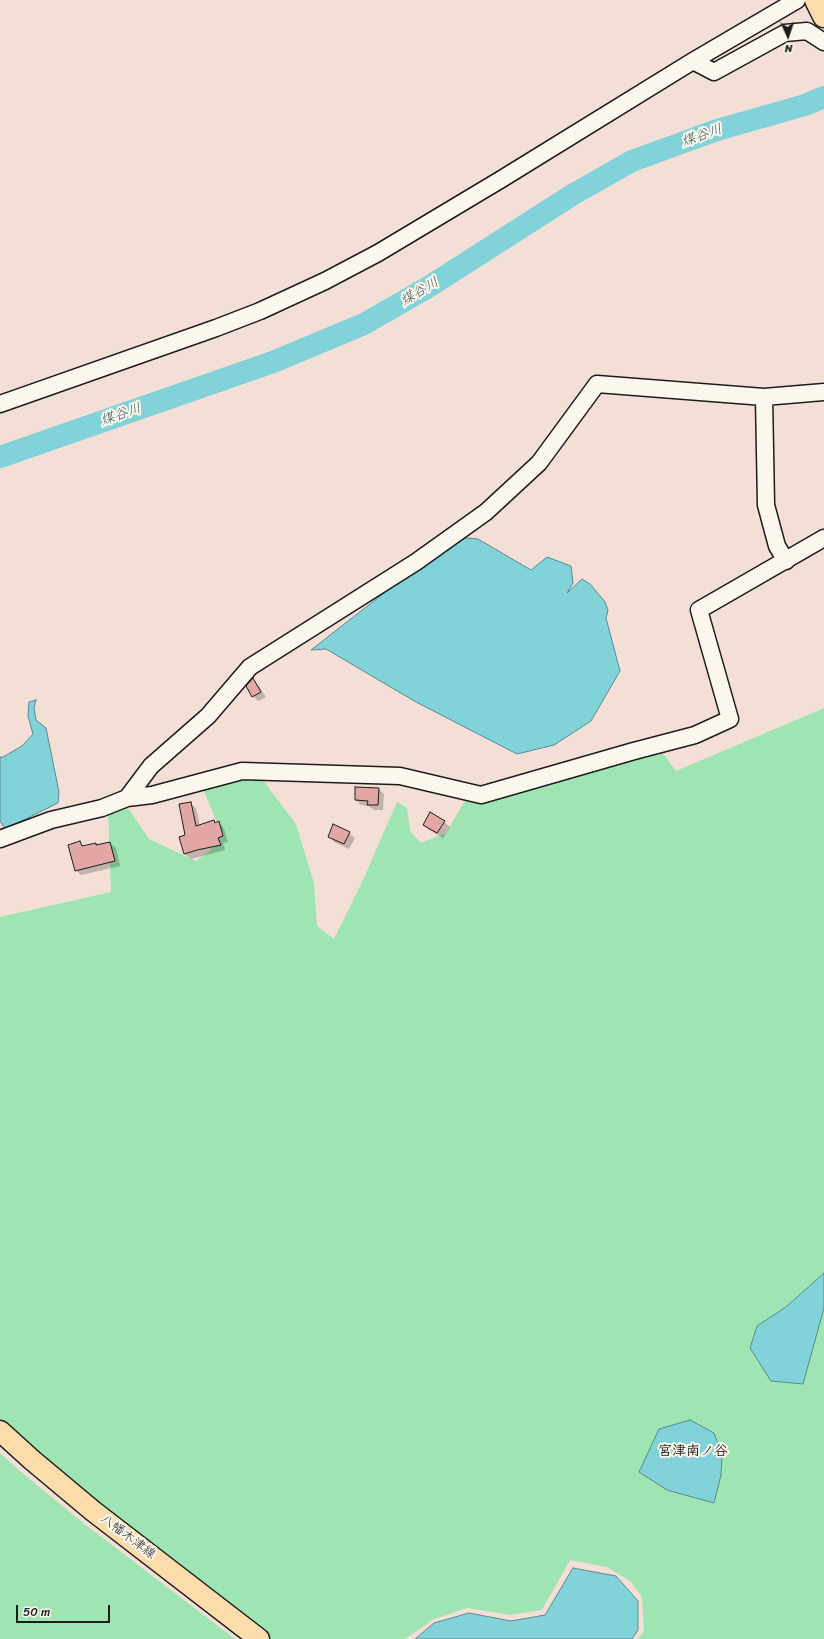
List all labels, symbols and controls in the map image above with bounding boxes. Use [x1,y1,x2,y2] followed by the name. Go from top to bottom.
[768,16,808,56] north arrow
[784,39,793,58] text: N
[679,121,725,151] water label: 煤谷川
[398,274,442,310] water label: 煤谷川
[98,400,144,430] water label: 煤谷川
[658,1443,728,1459] district label: 宮津南ノ谷
[97,1511,159,1563] street label: 八幡木津線
[18,1597,112,1623] scale bar
[23,1601,50,1623] text: 50 m

